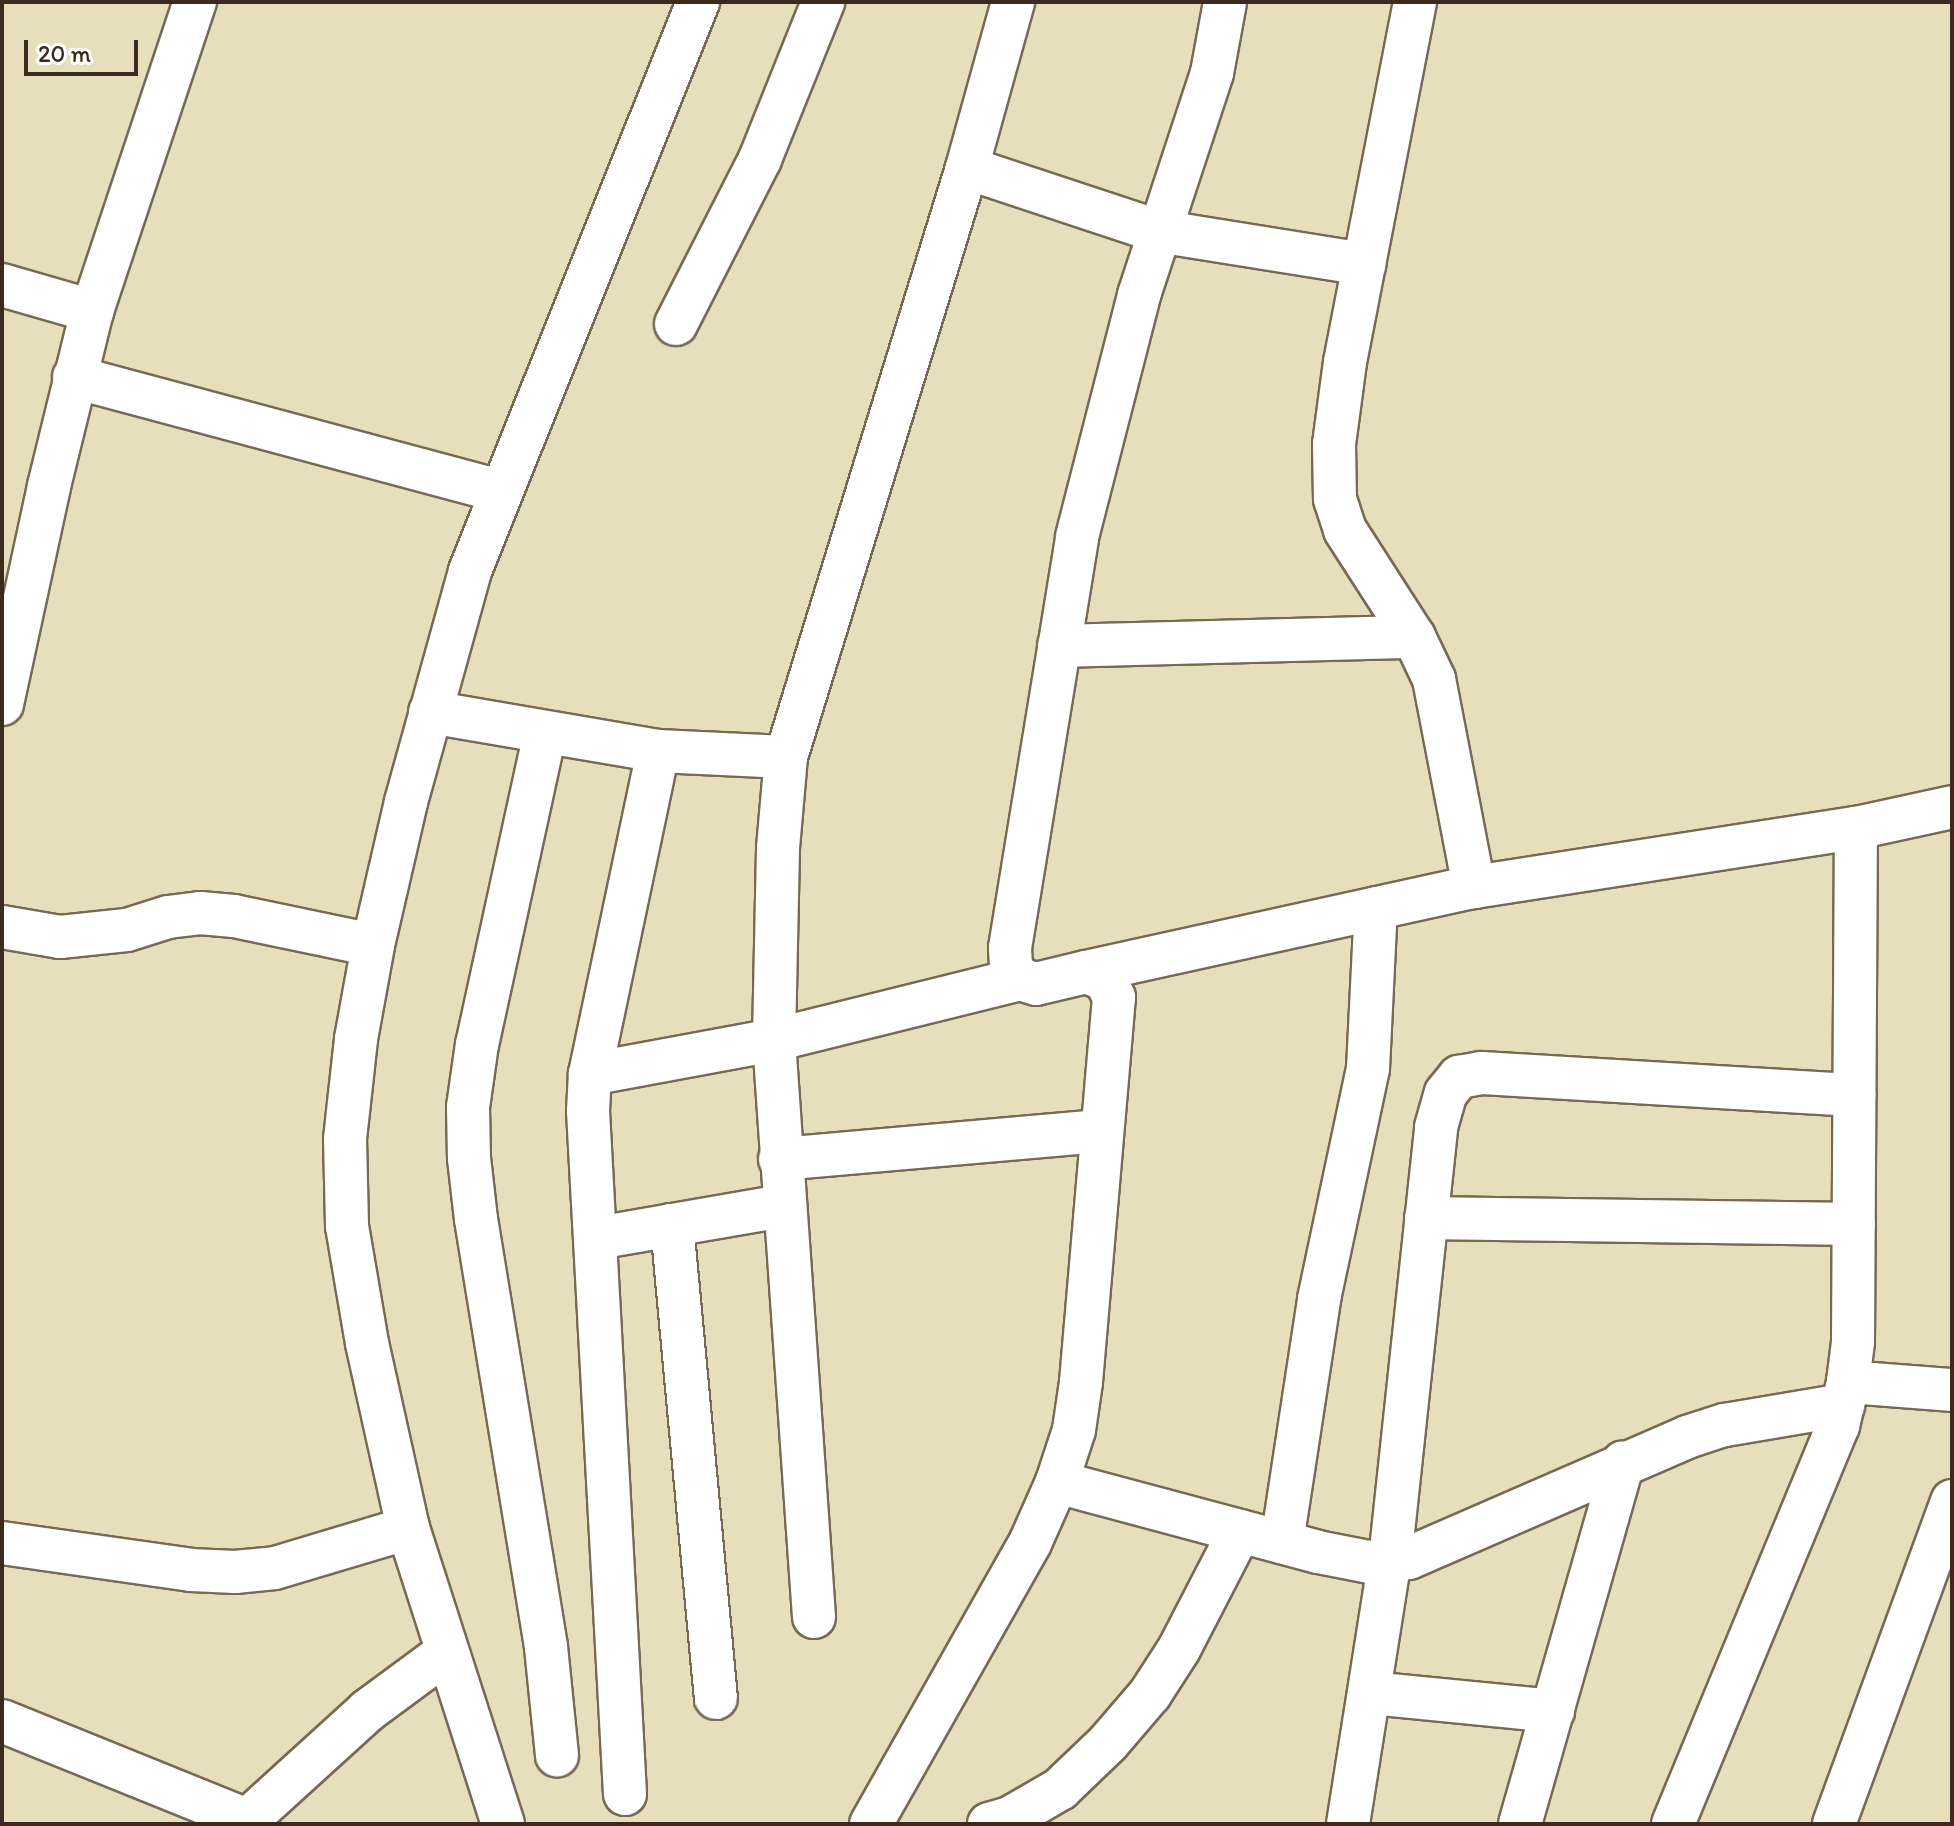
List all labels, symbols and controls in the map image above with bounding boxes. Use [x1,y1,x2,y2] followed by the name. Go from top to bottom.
[28,24,142,74] scale bar
[38,39,91,68] text: 20 m

